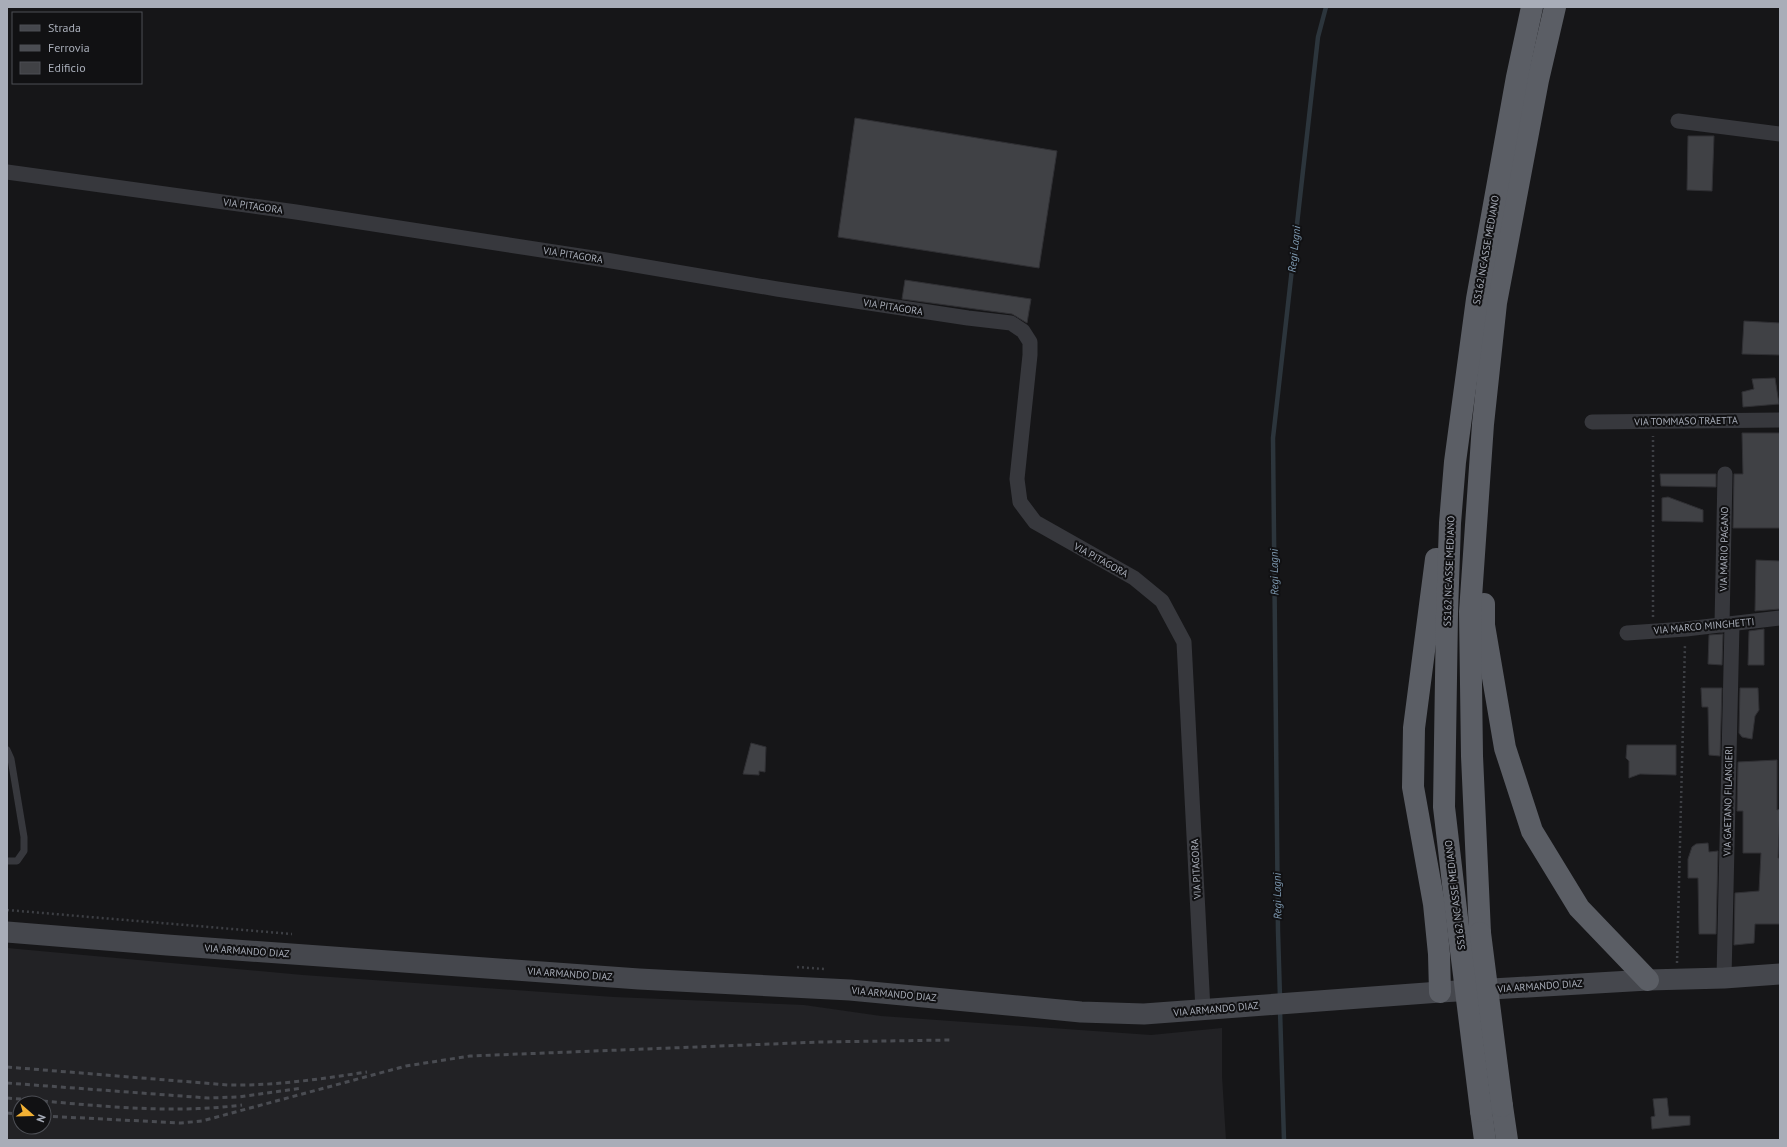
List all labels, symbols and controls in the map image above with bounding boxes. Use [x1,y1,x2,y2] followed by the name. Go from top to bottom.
[12,12,142,84] legend
[48,20,81,35] text: Strada
[48,40,90,55] text: Ferrovia
[48,60,86,75] text: Edificio
[1470,194,1502,306] street label: SS162 NC ASSE MEDIANO
[221,195,284,217] street label: VIA PITAGORA
[1285,224,1304,273] water label: Regi Lagni
[541,244,604,266] street label: VIA PITAGORA
[861,296,924,318] street label: VIA PITAGORA
[1633,414,1738,428] street label: VIA TOMMASO TRAETTA
[1717,506,1731,593] street label: VIA MARIO PAGANO
[1441,515,1457,627] street label: SS162 NC ASSE MEDIANO
[1071,539,1131,580] street label: VIA PITAGORA
[1267,547,1281,595] water label: Regi Lagni
[1652,615,1755,637] street label: VIA MARCO MINGHETTI
[1721,746,1735,857] street label: VIA GAETANO FILANGIERI
[1188,838,1204,900] street label: VIA PITAGORA
[1442,839,1468,951] street label: SS162 NC ASSE MEDIANO
[1270,871,1284,919] water label: Regi Lagni
[203,941,291,960] street label: VIA ARMANDO DIAZ
[526,964,614,983] street label: VIA ARMANDO DIAZ
[1496,977,1584,996] street label: VIA ARMANDO DIAZ
[850,984,938,1004] street label: VIA ARMANDO DIAZ
[1172,999,1260,1019] street label: VIA ARMANDO DIAZ
[12,1095,52,1135] north arrow
[34,1113,49,1124] text: N

